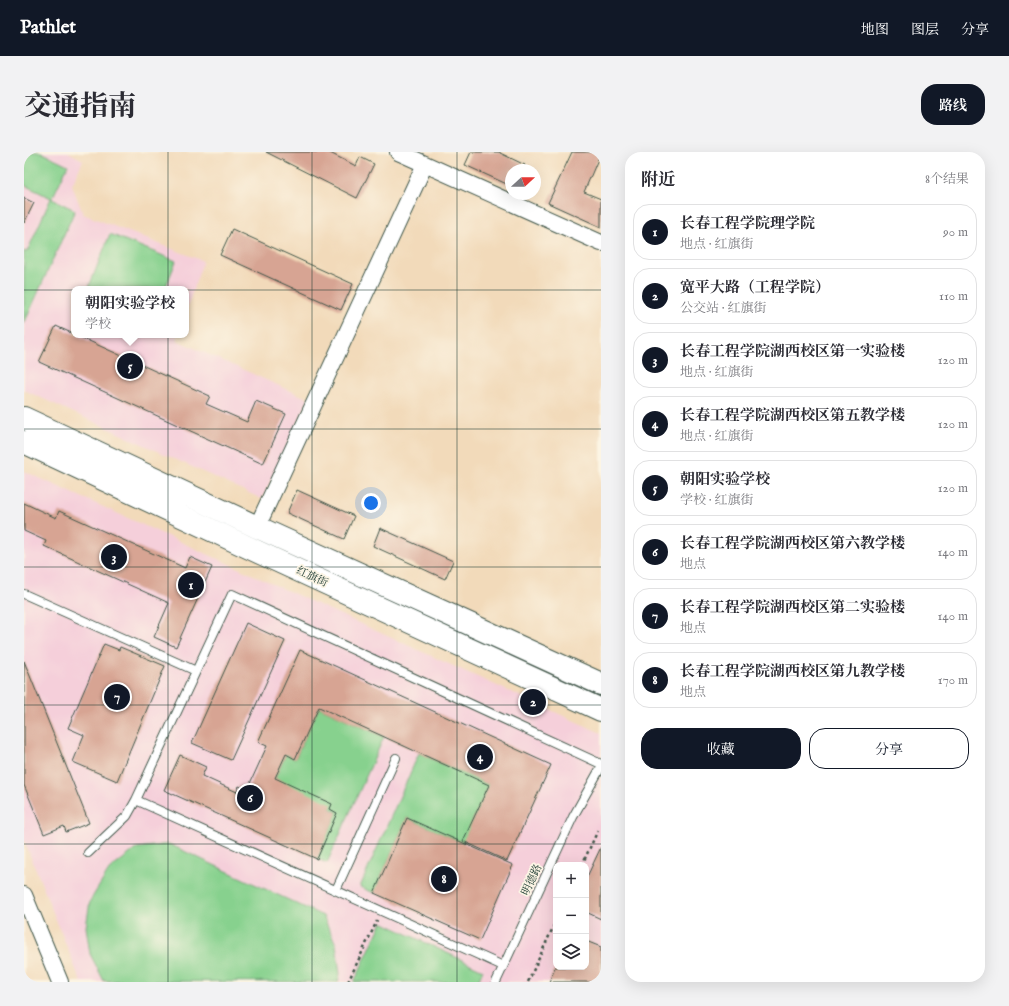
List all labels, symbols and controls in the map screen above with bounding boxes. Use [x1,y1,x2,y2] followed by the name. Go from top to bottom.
[20,16,76,40] text: Pathlet
[861,21,889,39] text: 地图
[911,21,939,39] text: 图层
[961,21,989,39] text: 分享
[921,84,985,125] button: 路线
[24,90,136,125] text: 交通指南
[505,164,541,200] north arrow
[641,170,675,191] text: 附近
[925,171,969,188] text: 8个结果
[680,214,815,233] text: 长春工程学院理学院
[653,224,657,241] text: 1
[943,224,968,241] text: 90 m
[680,236,754,253] text: 地点 · 红旗街
[680,278,830,297] text: 宽平大路（工程学院）
[71,286,189,338] popup
[652,288,658,305] text: 2
[939,288,968,305] text: 110 m
[85,294,175,313] text: 朝阳实验学校
[680,300,767,317] text: 公交站 · 红旗街
[85,316,111,333] text: 学校
[680,342,905,361] text: 长春工程学院湖西校区第一实验楼
[117,351,143,381] pin: 5
[653,352,657,369] text: 3
[938,352,968,369] text: 120 m
[680,364,754,381] text: 地点 · 红旗街
[680,406,905,425] text: 长春工程学院湖西校区第五教学楼
[652,416,658,433] text: 4
[938,416,968,433] text: 120 m
[680,428,754,445] text: 地点 · 红旗街
[680,470,770,489] text: 朝阳实验学校
[653,480,657,497] text: 5
[938,480,968,497] text: 120 m
[680,492,754,509] text: 学校 · 红旗街
[361,493,381,513] your location
[680,534,905,553] text: 长春工程学院湖西校区第六教学楼
[101,542,127,572] pin: 3
[652,544,658,561] text: 6
[938,544,968,561] text: 140 m
[680,556,706,573] text: 地点
[294,564,330,590] street label: 红旗街
[178,570,204,600] pin: 1
[680,598,905,617] text: 长春工程学院湖西校区第二实验楼
[652,608,658,625] text: 7
[938,608,968,625] text: 140 m
[680,620,706,637] text: 地点
[680,662,905,681] text: 长春工程学院湖西校区第九教学楼
[652,672,658,689] text: 8
[938,672,968,689] text: 170 m
[104,682,130,712] pin: 7
[680,684,706,701] text: 地点
[520,687,546,717] pin: 2
[641,728,801,769] button: 收藏
[809,728,969,769] button: 分享
[467,742,493,772] pin: 4
[237,783,263,813] pin: 6
[519,862,545,898] street label: 明德路
[553,862,589,970] map controls
[553,862,589,898] button: +
[431,864,457,894] pin: 8
[553,898,589,934] button: −
[553,934,589,970] button: layers

